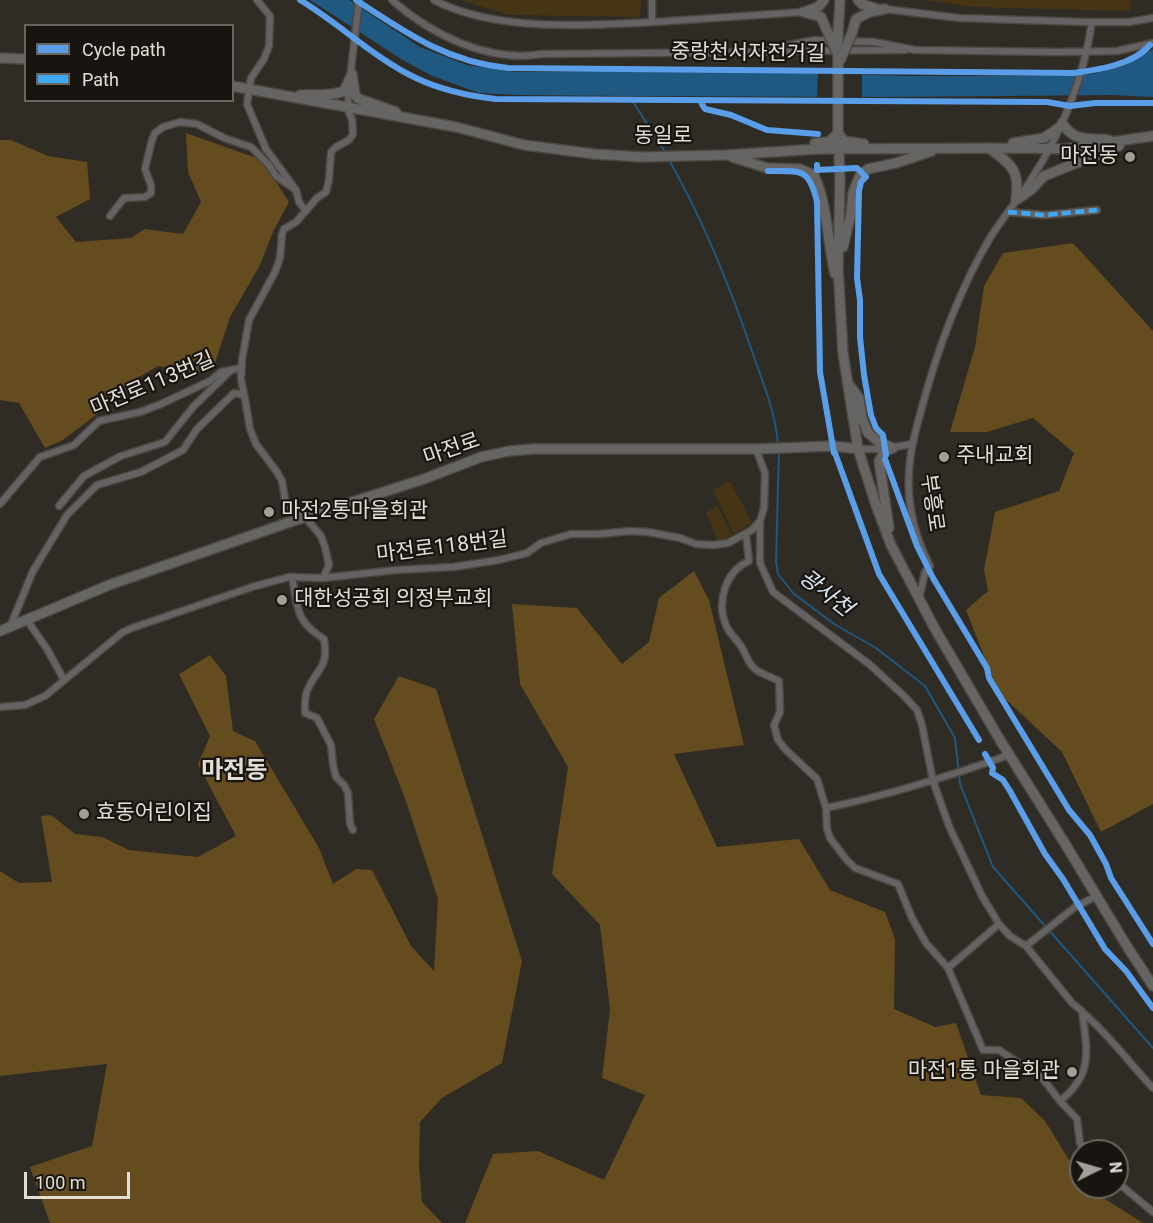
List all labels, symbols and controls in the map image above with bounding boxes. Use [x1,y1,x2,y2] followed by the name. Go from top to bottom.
[24,24,234,102] legend
[82,39,166,60] text: Cycle path
[671,40,825,68] street label: 중랑천서자전거길
[82,69,119,90] text: Path
[634,124,692,150] street label: 동일로
[1060,144,1118,170] place label: 마전동
[1123,150,1137,164] marker: 마전동
[87,348,219,422] street label: 마전로113번길
[420,429,484,471] street label: 마전로
[956,444,1033,470] place label: 주내교회
[937,450,951,464] marker: 주내교회
[914,473,948,533] street label: 부흥로
[281,499,428,525] place label: 마전2통마을회관
[262,505,276,519] marker: 마전2통마을회관
[375,527,509,569] street label: 마전로118번길
[793,565,857,623] water label: 광사천
[294,587,492,613] place label: 대한성공회 의정부교회
[275,593,289,607] marker: 대한성공회 의정부교회
[201,758,267,786] district label: 마전동
[96,801,212,827] place label: 효동어린이집
[77,807,91,821] marker: 효동어린이집
[908,1059,1060,1085] place label: 마전1통 마을회관
[1065,1065,1079,1079] marker: 마전1통 마을회관
[1069,1139,1129,1199] north arrow
[27,1160,134,1198] scale bar
[1105,1161,1125,1174] text: N
[35,1172,86,1193] text: 100 m

